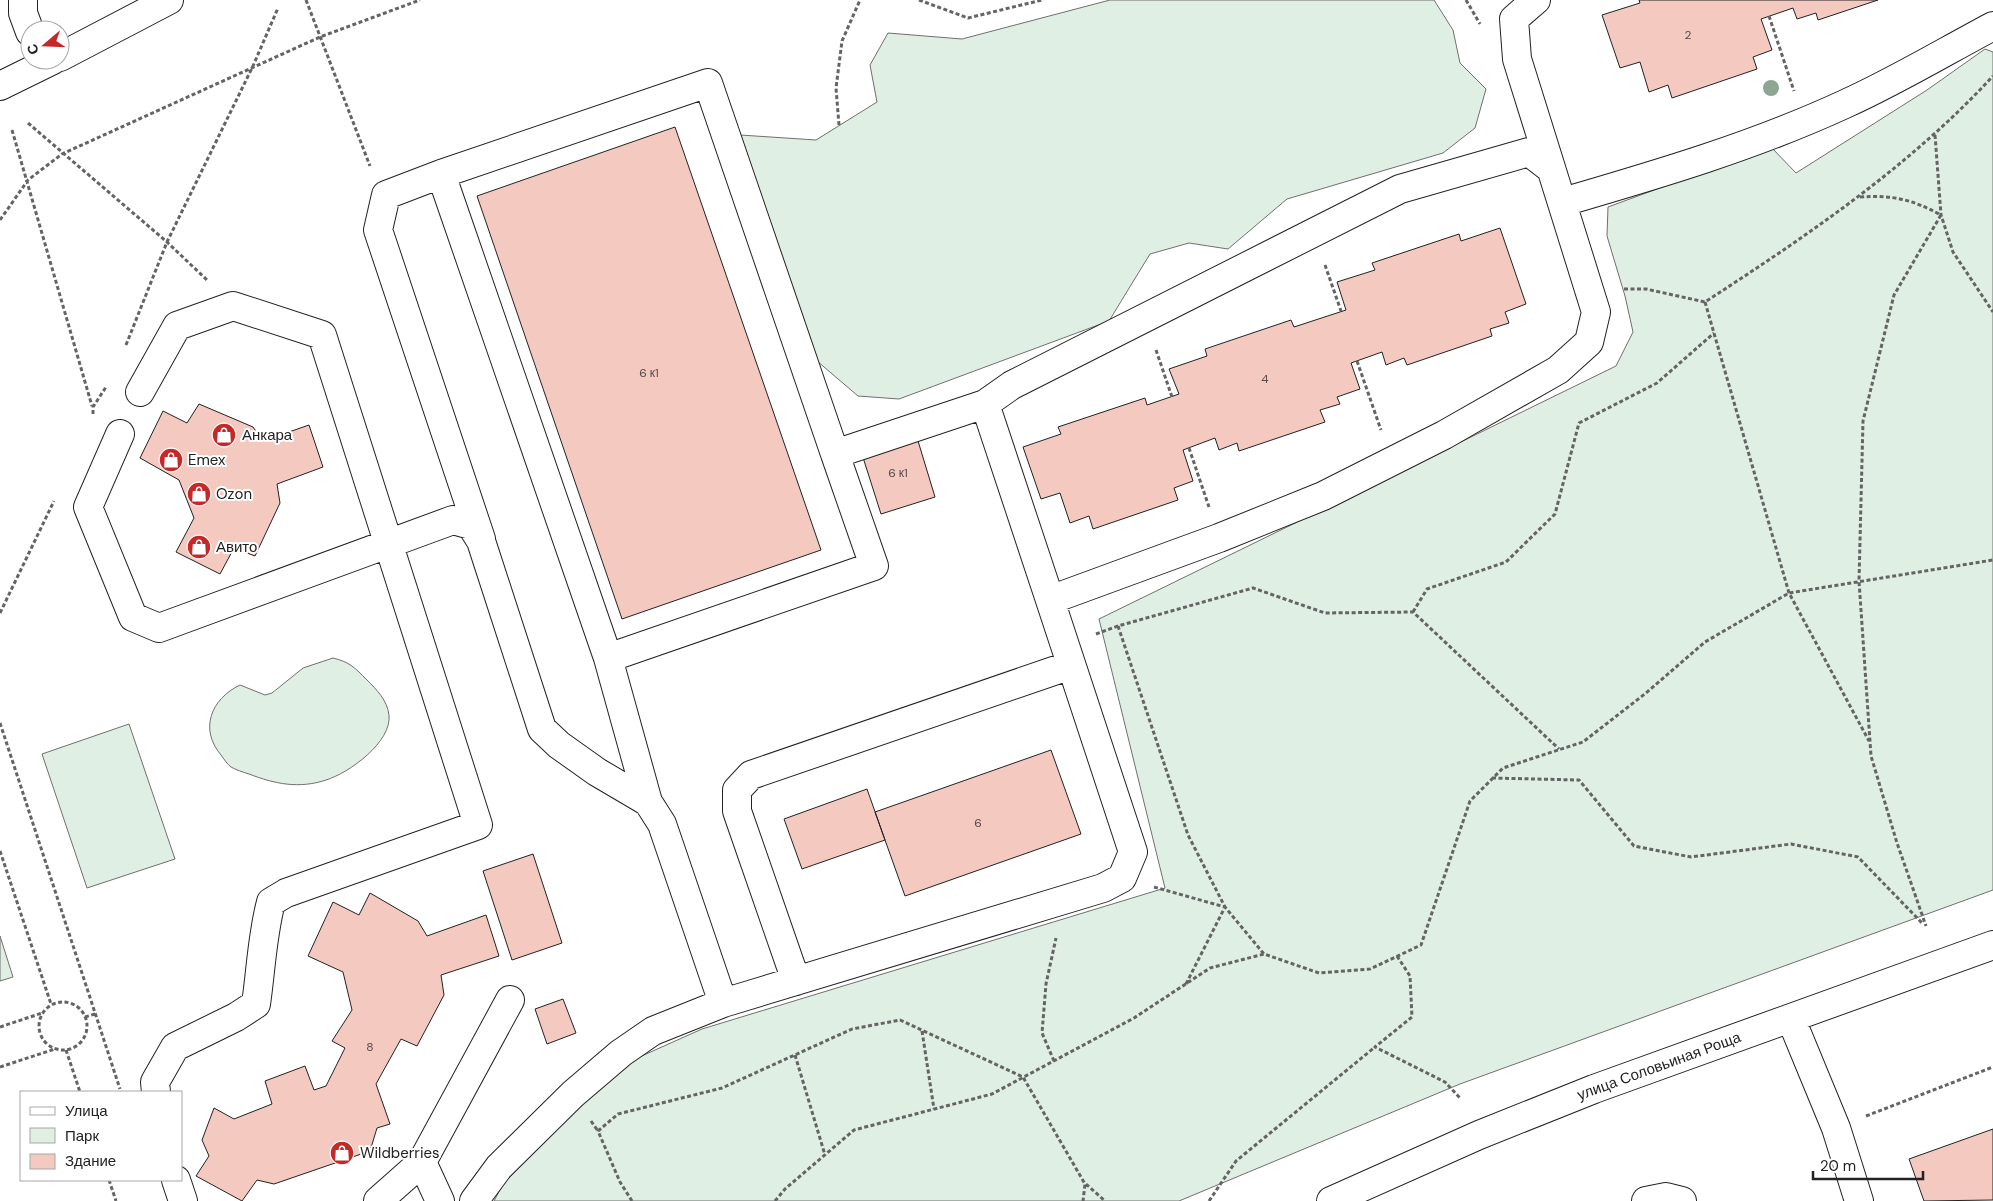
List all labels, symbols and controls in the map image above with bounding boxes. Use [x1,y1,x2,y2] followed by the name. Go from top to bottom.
[20,20,70,70] north arrow
[1685,27,1692,43] house number: 2
[23,42,43,57] text: С
[639,365,659,381] house number: 6 к1
[1261,371,1269,387] house number: 4
[211,422,237,448] shop icon: Анкара
[242,425,293,445] place label: Анкара
[158,447,184,473] shop icon: Emex
[188,450,226,470] place label: Emex
[888,465,908,481] house number: 6 к1
[186,481,212,507] shop icon: Ozon
[216,484,252,504] place label: Ozon
[186,534,212,560] shop icon: Авито
[216,537,257,557] place label: Авито
[974,815,982,831] house number: 6
[1574,1027,1744,1105] street label: улица Соловьиная Роща
[366,1039,374,1055] house number: 8
[20,1091,182,1181] legend
[65,1101,108,1121] text: Улица
[65,1126,99,1146] text: Парк
[329,1140,355,1166] shop icon: Wildberries
[360,1143,440,1163] place label: Wildberries
[1813,1148,1923,1180] scale bar
[65,1151,116,1171] text: Здание
[1820,1156,1856,1176] text: 20 m

